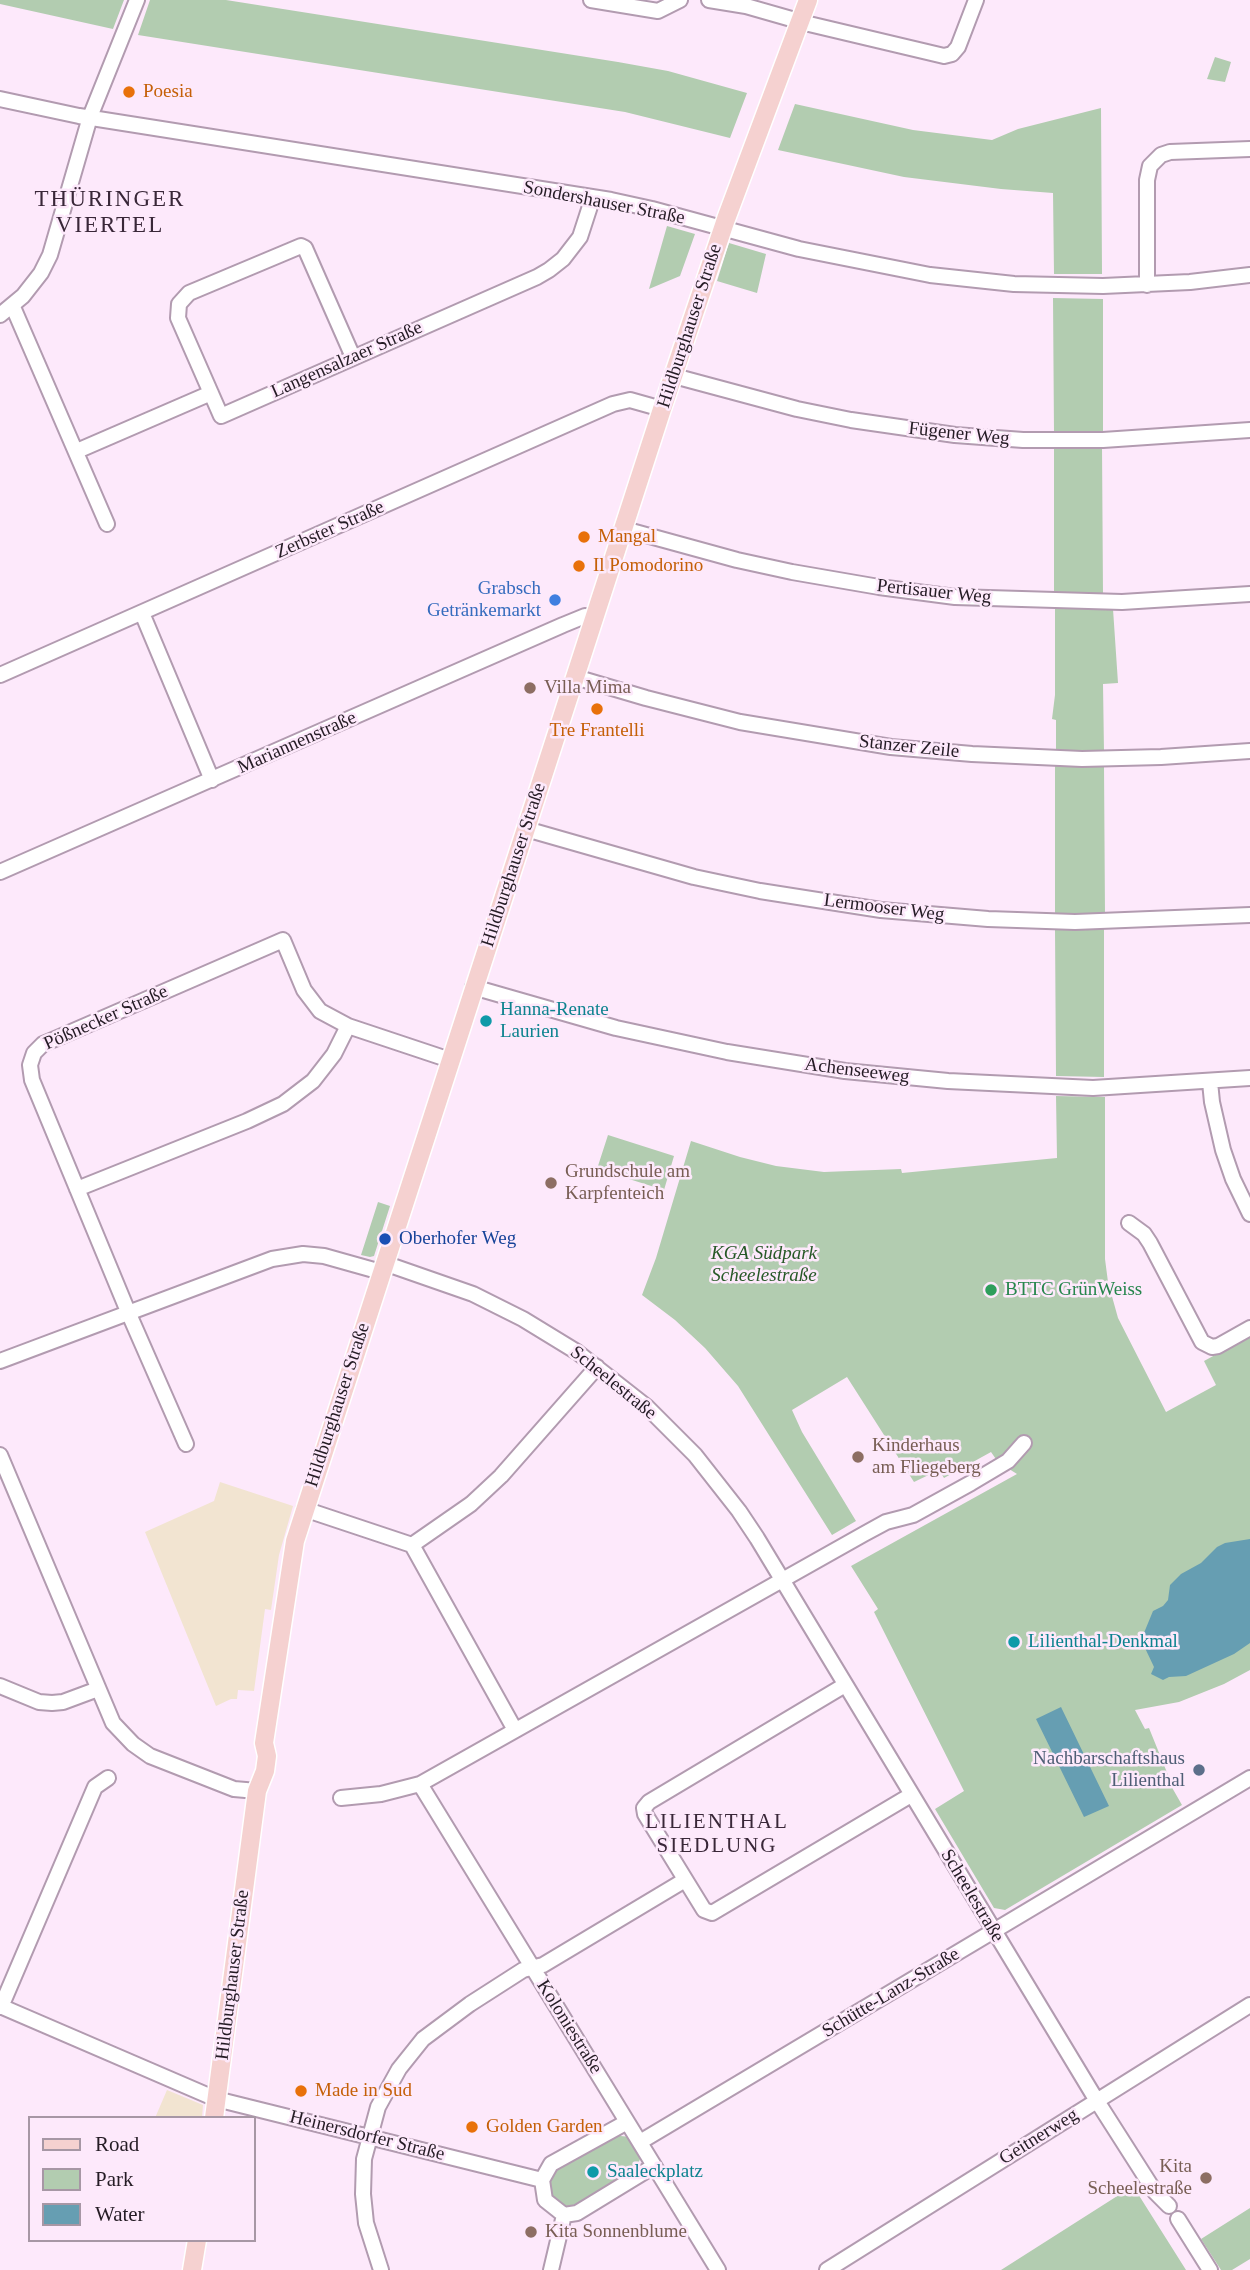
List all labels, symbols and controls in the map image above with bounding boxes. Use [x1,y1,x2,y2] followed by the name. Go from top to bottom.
[143,81,193,103] place label: Poesia
[121,84,137,100] marker: Poesia
[521,176,687,230] street label: Sondershauser Straße
[36,186,184,240] district label: THÜRINGER VIERTEL
[653,241,727,411] street label: Hildburghauser Straße
[268,316,426,404] street label: Langensalzaer Straße
[907,417,1011,451] street label: Fügener Weg
[272,496,388,564] street label: Zerbster Straße
[598,526,656,548] place label: Mangal
[576,529,592,545] marker: Mangal
[593,555,703,577] place label: Il Pomodorino
[571,558,587,574] marker: Il Pomodorino
[876,575,992,609] street label: Pertisauer Weg
[427,578,541,622] place label: Grabsch Getränkemarkt
[547,592,563,608] marker: Grabsch Getränkemarkt
[544,677,631,699] place label: Villa Mima
[522,680,538,696] marker: Villa Mima
[589,701,605,717] marker: Tre Frantelli
[234,707,360,779] street label: Mariannenstraße
[550,720,644,742] place label: Tre Frantelli
[858,730,960,764] street label: Stanzer Zeile
[477,780,551,950] street label: Hildburghauser Straße
[822,889,946,927] street label: Lermooser Weg
[40,980,172,1056] street label: Pößnecker Straße
[500,999,609,1043] place label: Hanna-Renate Laurien
[478,1013,494,1029] marker: Hanna-Renate Laurien
[803,1053,911,1089] street label: Achenseeweg
[565,1161,690,1205] place label: Grundschule am Karpfenteich
[543,1175,559,1191] marker: Grundschule am Karpfenteich
[399,1228,516,1250] place label: Oberhofer Weg
[377,1231,393,1247] marker: Oberhofer Weg
[711,1243,817,1287] park label: KGA Südpark Scheelestraße
[1005,1279,1142,1301] place label: BTTC GrünWeiss
[983,1282,999,1298] marker: BTTC GrünWeiss
[301,1320,375,1490] street label: Hildburghauser Straße
[565,1341,661,1425] street label: Scheelestraße
[872,1435,981,1479] place label: Kinderhaus am Fliegeberg
[850,1449,866,1465] marker: Kinderhaus am Fliegeberg
[1028,1631,1178,1653] place label: Lilienthal-Denkmal
[1006,1634,1022,1650] marker: Lilienthal-Denkmal
[1033,1748,1185,1792] place label: Nachbarschaftshaus Lilienthal
[1191,1762,1207,1778] marker: Nachbarschaftshaus Lilienthal
[646,1809,788,1859] district label: LILIENTHAL SIEDLUNG
[935,1845,1009,1947] street label: Scheelestraße
[211,1889,255,2061] street label: Hildburghauser Straße
[818,1943,964,2043] street label: Schütte-Lanz-Straße
[531,1976,607,2078] street label: Koloniestraße
[315,2080,412,2102] place label: Made in Sud
[293,2083,309,2099] marker: Made in Sud
[995,2104,1083,2170] street label: Geitnerweg
[287,2106,447,2166] street label: Heinersdorfer Straße
[28,2116,256,2242] legend
[486,2116,603,2138] place label: Golden Garden
[464,2119,480,2135] marker: Golden Garden
[95,2132,139,2156] text: Road
[1088,2156,1192,2200] place label: Kita Scheelestraße
[607,2161,703,2183] place label: Saaleckplatz
[585,2164,601,2180] marker: Saaleckplatz
[95,2167,134,2191] text: Park
[1198,2170,1214,2186] marker: Kita Scheelestraße
[95,2202,145,2226] text: Water
[545,2221,687,2243] place label: Kita Sonnenblume
[523,2224,539,2240] marker: Kita Sonnenblume

